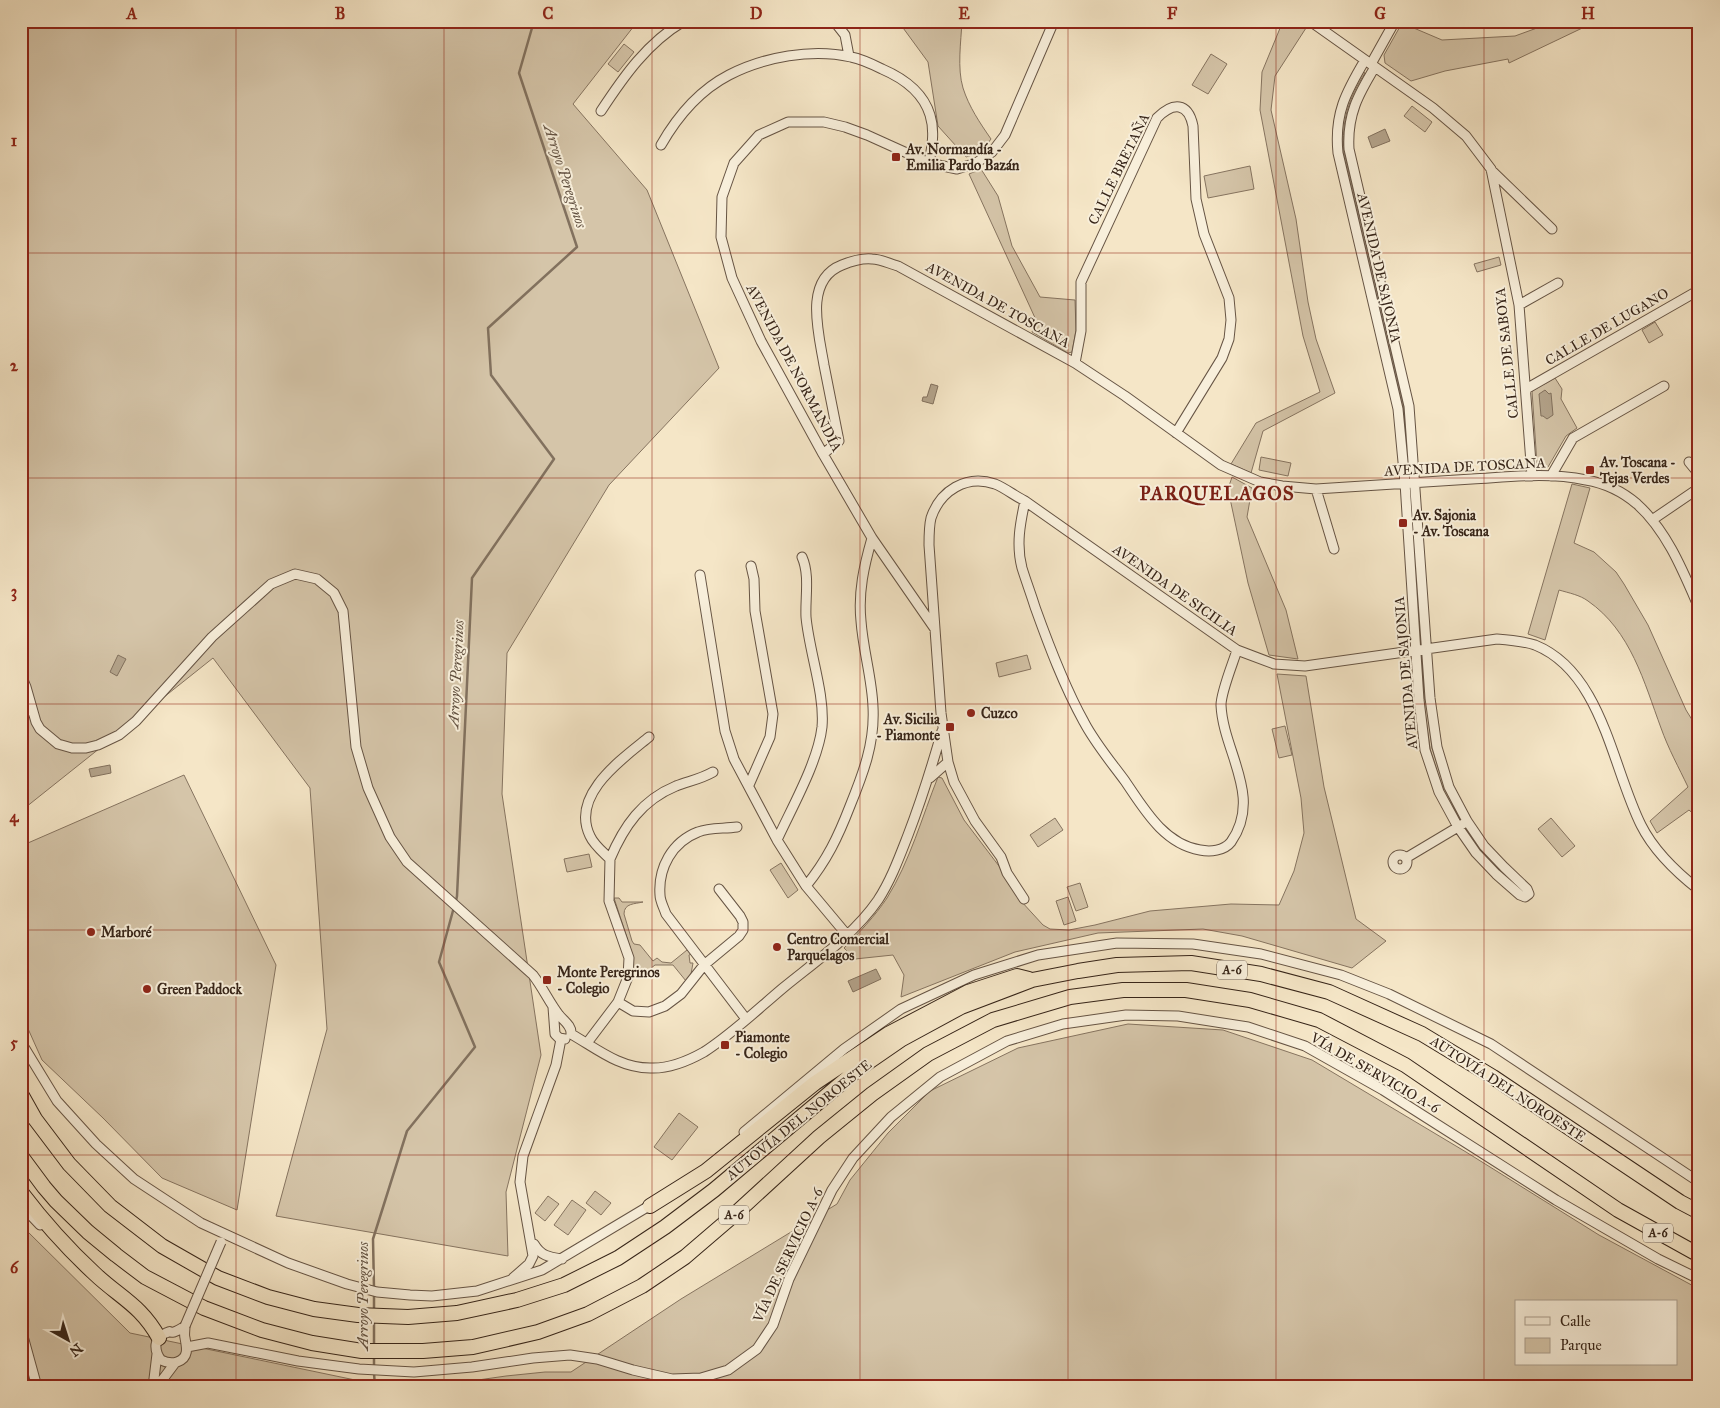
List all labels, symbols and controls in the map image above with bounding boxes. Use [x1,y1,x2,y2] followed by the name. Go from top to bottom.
[126,4,138,23] text: A
[335,4,345,23] text: B
[543,4,554,23] text: C
[750,4,763,23] text: D
[958,4,970,23] text: E
[1167,4,1178,23] text: F
[1374,4,1386,23] text: G
[1581,4,1595,23] text: H
[1084,110,1154,227] street label: CALLE BRETAÑA
[539,120,591,231] water label: Arroyo Peregrinos
[11,131,18,150] text: 1
[905,141,1020,174] place label: Av. Normandía - Emilia Pardo Bazán
[890,151,902,163] marker: Av. Normandía - Emilia Pardo Bazán
[1352,190,1405,345] street label: AVENIDA DE SAJONIA
[922,258,1073,352] street label: AVENIDA DE TOSCANA
[742,279,848,455] street label: AVENIDA DE NORMANDÍA
[1542,285,1672,369] street label: CALLE DE LUGANO
[1492,286,1522,419] street label: CALLE DE SABOYA
[10,356,19,375] text: 2
[1383,454,1547,480] street label: AVENIDA DE TOSCANA
[1599,454,1676,488] place label: Av. Toscana - Tejas Verdes
[1584,464,1596,476] marker: Av. Toscana - Tejas Verdes
[1139,482,1295,506] district label: PARQUELAGOS
[1412,507,1490,540] place label: Av. Sajonia - Av. Toscana
[1397,517,1409,529] marker: Av. Sajonia - Av. Toscana
[1109,540,1241,640] street label: AVENIDA DE SICILIA
[11,582,17,602] text: 3
[1391,595,1422,751] street label: AVENIDA DE SAJONIA
[444,619,468,731] water label: Arroyo Peregrinos
[981,705,1018,722] place label: Cuzco
[965,707,977,719] marker: Cuzco
[876,711,941,744] place label: Av. Sicilia - Piamonte
[944,721,956,733] marker: Av. Sicilia - Piamonte
[10,807,20,827] text: 4
[101,924,153,941] place label: Marboré
[85,926,97,938] marker: Marboré
[787,931,890,965] place label: Centro Comercial Parquelagos
[771,941,783,953] marker: Centro Comercial Parquelagos
[1217,960,1247,980] road number: A-6
[557,964,660,998] place label: Monte Peregrinos - Colegio
[541,974,553,986] marker: Monte Peregrinos - Colegio
[157,981,242,998] place label: Green Paddock
[141,983,153,995] marker: Green Paddock
[1307,1027,1444,1117] street label: VÍA DE SERVICIO A-6
[735,1029,790,1063] place label: Piamonte - Colegio
[1426,1030,1590,1146] street label: AUTOVÍA DEL NOROESTE
[10,1033,18,1052] text: 5
[719,1039,731,1051] marker: Piamonte - Colegio
[721,1054,875,1185] street label: AUTOVÍA DEL NOROESTE
[747,1184,827,1326] street label: VÍA DE SERVICIO A-6
[719,1206,749,1224] road number: A-6
[1643,1224,1673,1242] road number: A-6
[354,1241,372,1352] water label: Arroyo Peregrinos
[10,1258,19,1277] text: 6
[1515,1300,1678,1366] legend
[1560,1312,1591,1330] text: Calle
[42,1316,92,1366] north arrow
[1560,1336,1602,1355] text: Parque
[66,1339,86,1360] text: N

